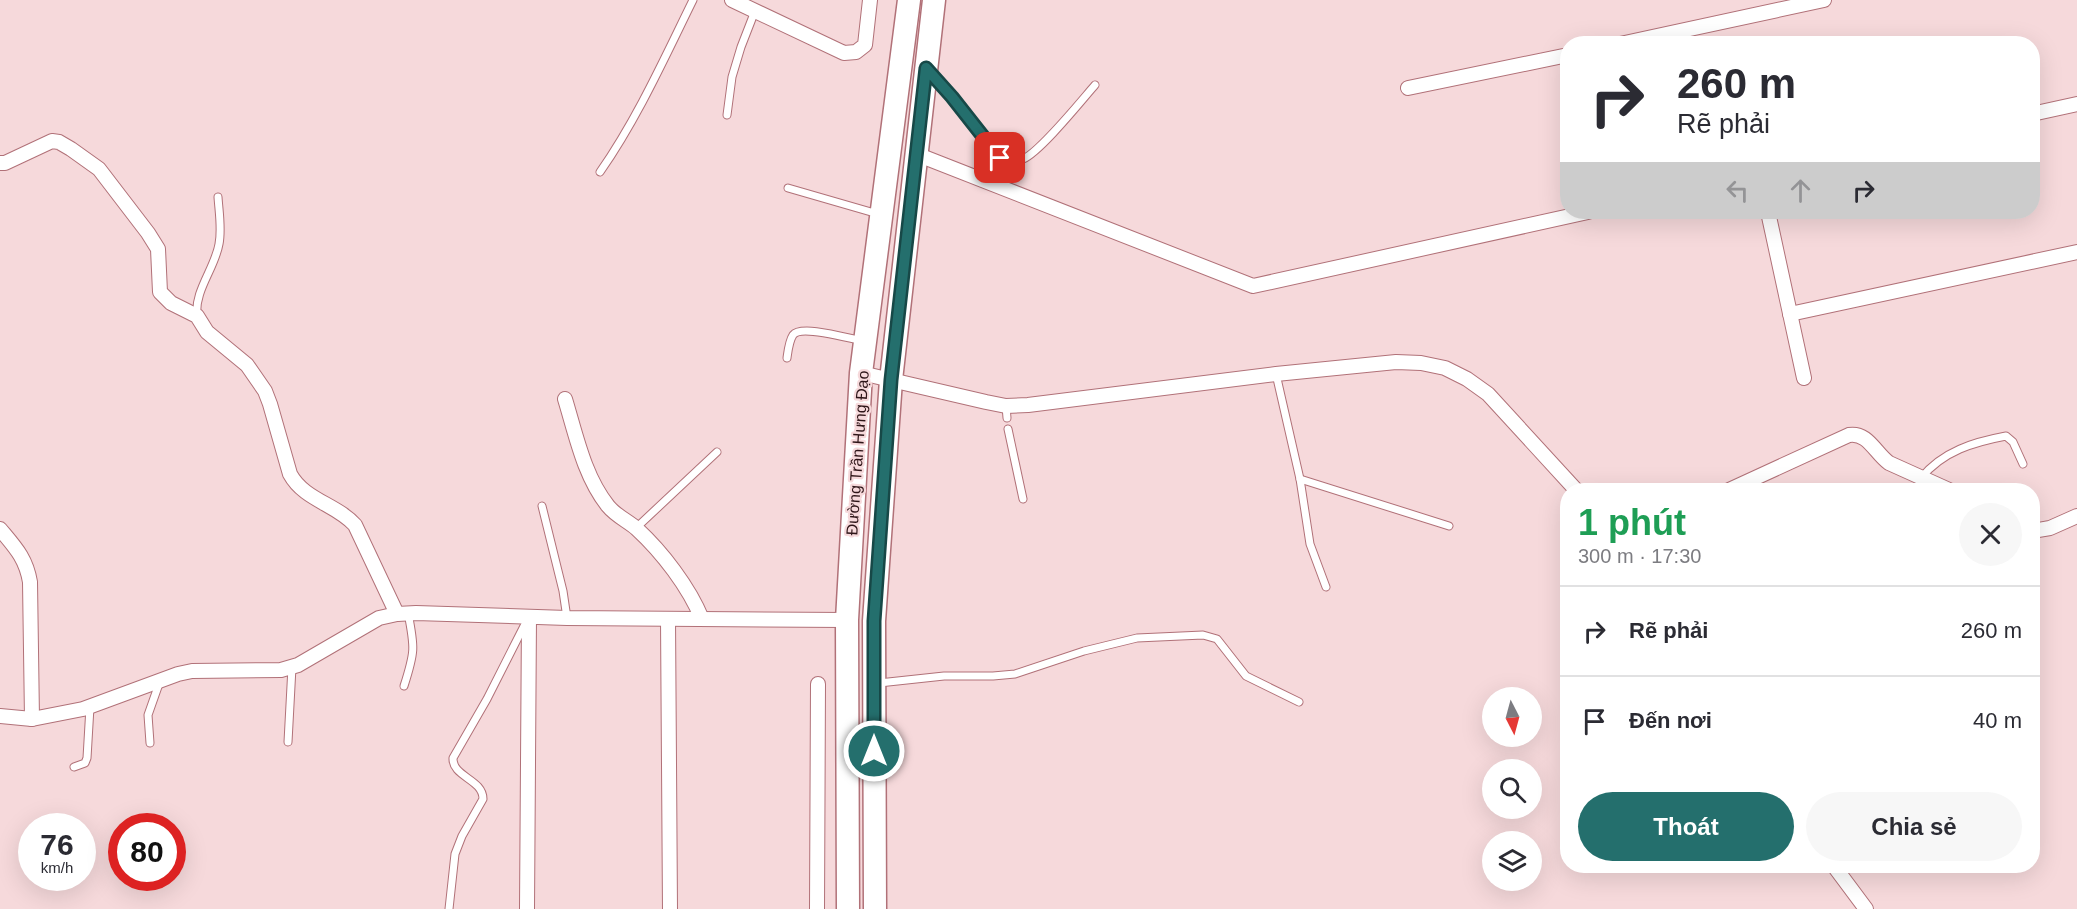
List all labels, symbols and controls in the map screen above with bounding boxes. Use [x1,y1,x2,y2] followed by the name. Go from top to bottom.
[1578,60,1656,138] icon: right
[1677,60,1796,107] text: 260 m
[1677,109,1770,139] text: Rẽ phải
[974,132,1025,183] pin
[983,141,1016,174] icon: arrive
[1721,174,1754,207] icon: left
[1784,174,1817,207] icon: ahead
[1847,174,1880,207] icon: right
[843,370,872,536] street label: Đường Trần Hưng Đạo
[1578,502,1686,543] text: 1 phút
[1959,503,2022,566] button: close
[1578,545,1701,567] text: 300 m · 17:30
[1578,615,1611,648] icon: right
[1629,618,1708,643] text: Rẽ phải
[1961,618,2022,643] text: 260 m
[1482,687,1542,747] north arrow
[1482,687,1542,891] map controls
[1578,705,1611,738] icon: arrive
[1629,708,1712,733] text: Đến nơi
[1973,708,2022,733] text: 40 m
[842,719,906,783] position arrow
[1482,759,1542,819] button: search
[1578,792,1794,861] button: Thoát
[1806,792,2022,861] button: Chia sẻ
[108,813,186,891] speed limit sign: 80
[40,828,74,861] text: 76
[1482,831,1542,891] button: layers
[41,859,73,876] text: km/h

